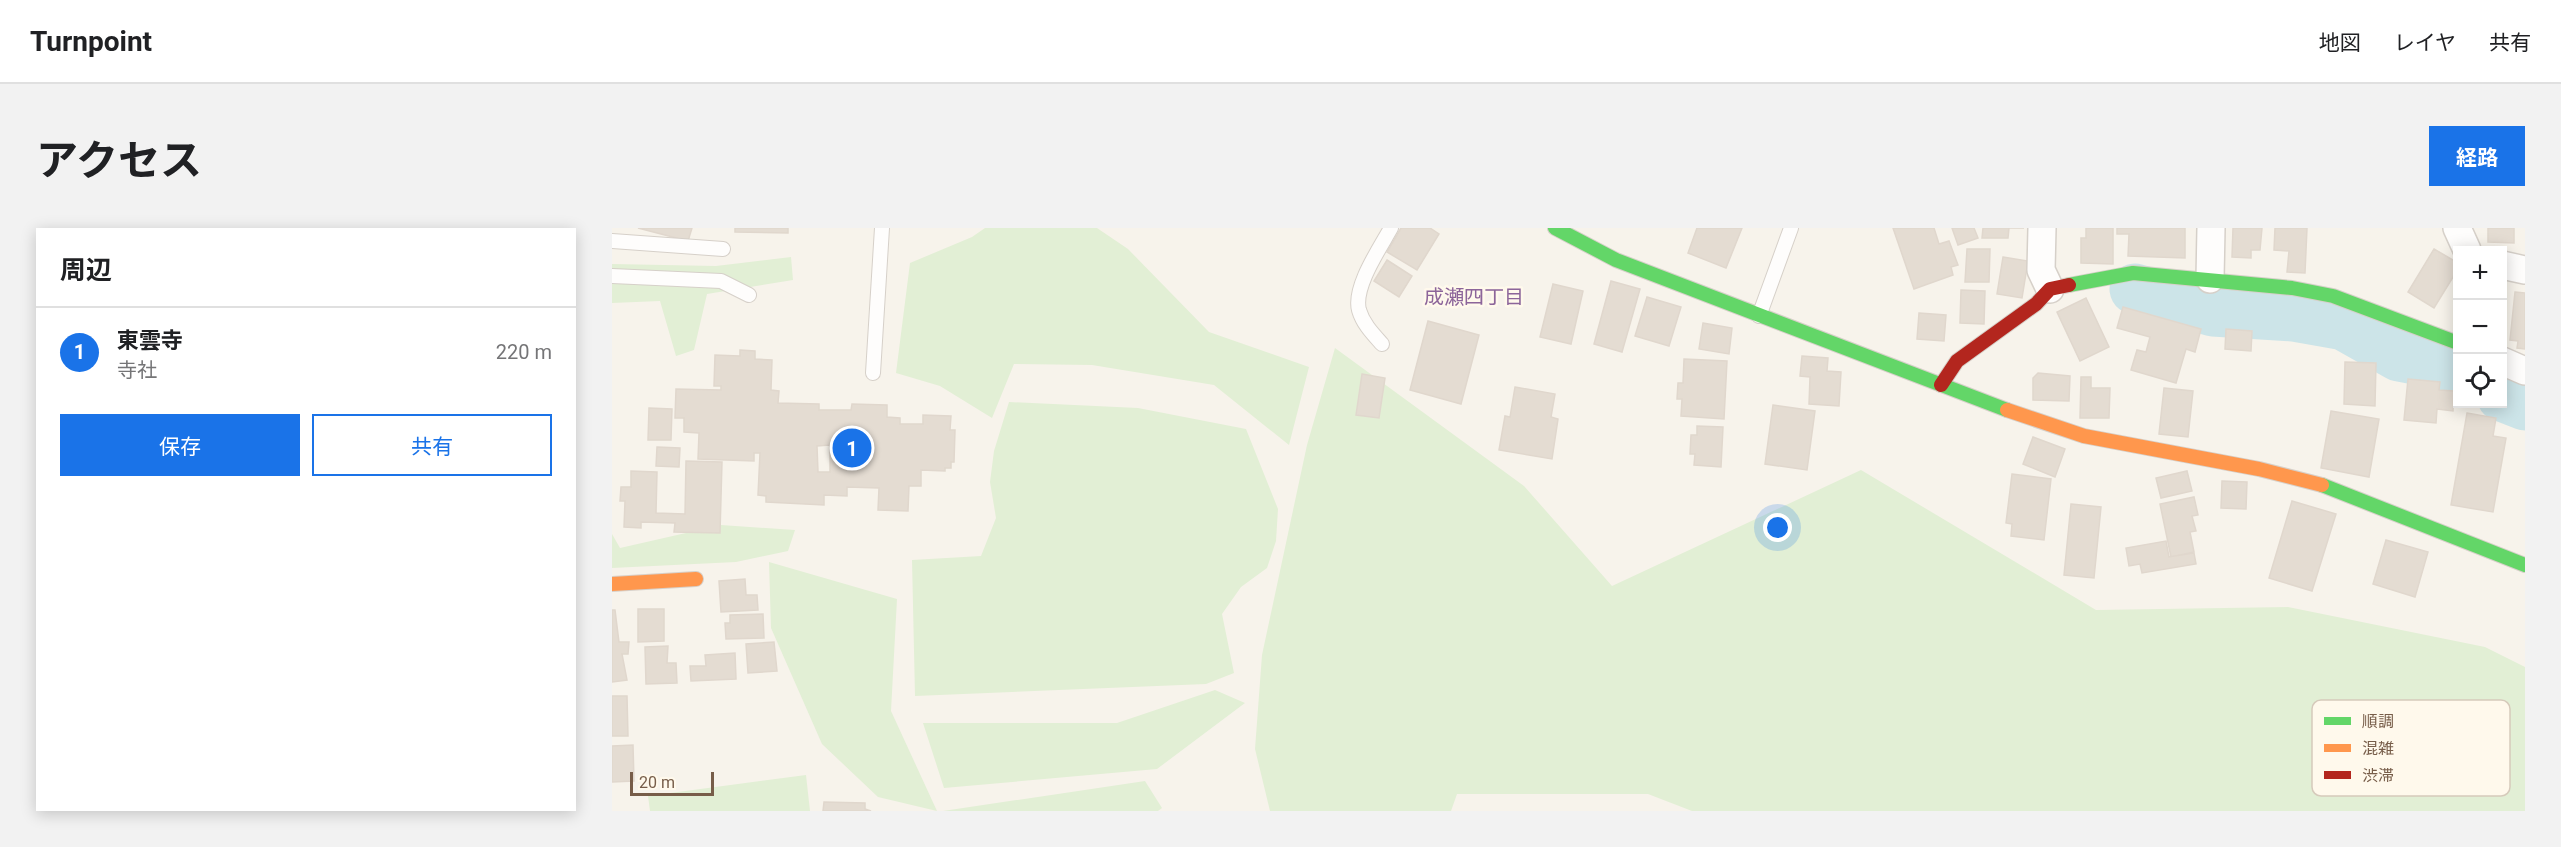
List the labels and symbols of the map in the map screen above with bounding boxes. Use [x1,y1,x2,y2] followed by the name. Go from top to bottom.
[1424,285,1524,309] district label: 成瀬四丁目
[832,426,872,470] pin: 1
[1763,513,1792,542] your location
[2312,700,2510,796] legend
[2362,712,2394,731] text: 順調
[2362,739,2394,758] text: 混雑
[2362,766,2394,785] text: 渋滞
[630,769,714,796] scale bar

